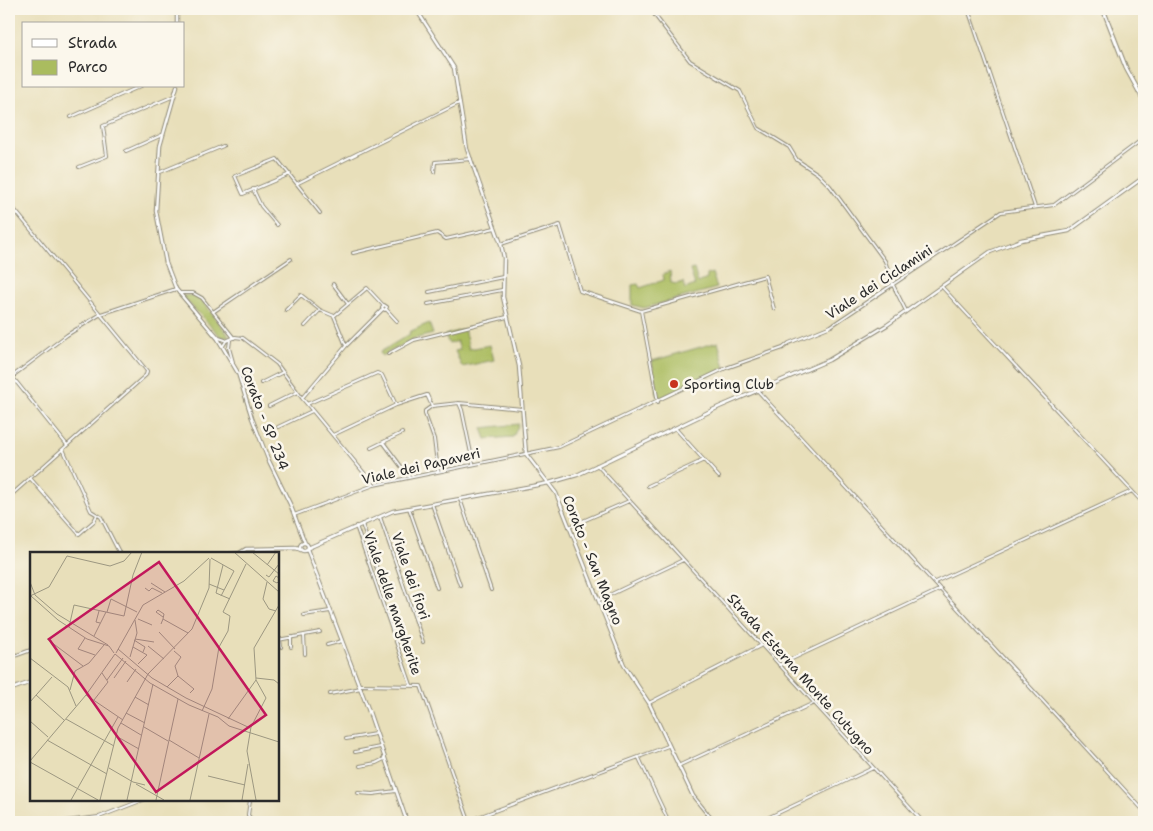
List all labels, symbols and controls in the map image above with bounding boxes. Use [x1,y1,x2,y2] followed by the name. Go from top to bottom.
[22,22,185,88] legend
[68,33,117,53] text: Strada
[68,57,108,77] text: Parco
[822,241,936,323] street label: Viale dei Ciclamini
[237,363,293,473] street label: Corato - SP 234
[684,375,774,393] place label: Sporting Club
[668,378,680,390] marker: Sporting Club
[360,444,482,488] street label: Viale dei Papaveri
[559,492,627,628] street label: Corato - San Magno
[360,529,426,677] street label: Viale delle margherite
[388,530,434,622] street label: Viale dei fiori
[30,552,279,801] inset map
[724,589,878,759] street label: Strada Esterna Monte Cutugno

